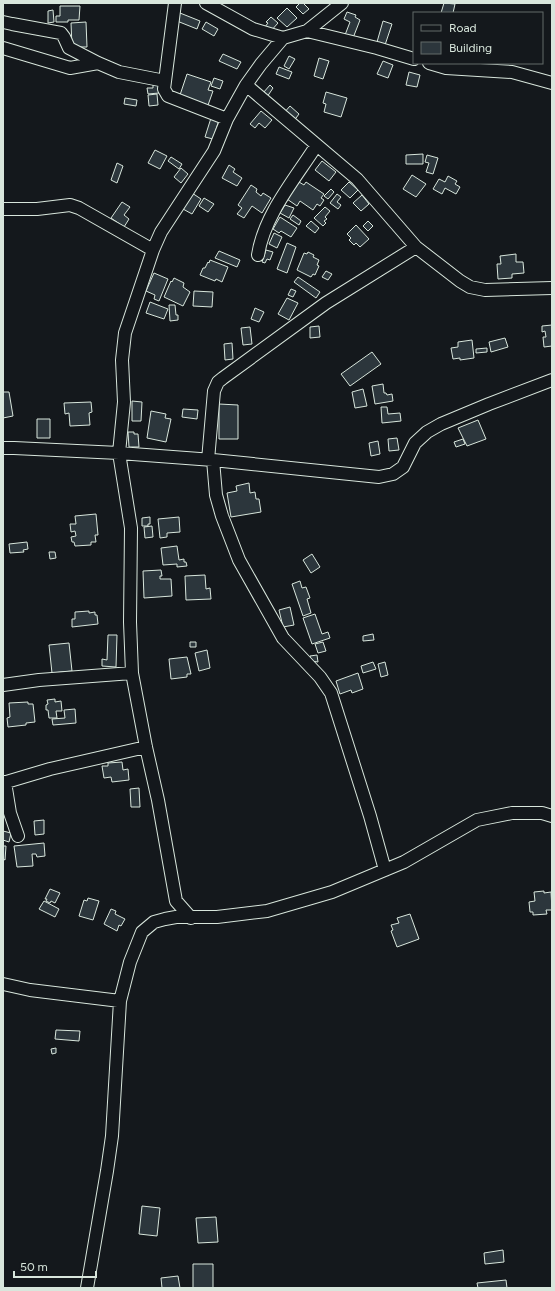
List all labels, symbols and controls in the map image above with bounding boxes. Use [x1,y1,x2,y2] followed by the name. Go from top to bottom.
[413,12,543,64] legend
[449,21,477,35] text: Road
[449,41,492,55] text: Building
[14,1253,96,1279] scale bar
[20,1260,48,1274] text: 50 m

